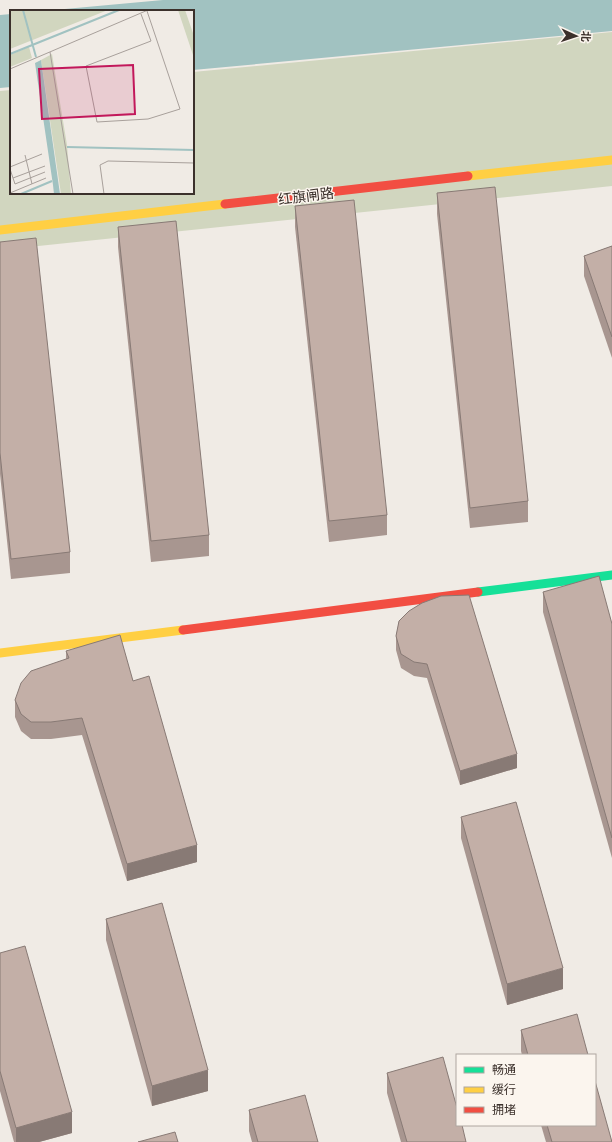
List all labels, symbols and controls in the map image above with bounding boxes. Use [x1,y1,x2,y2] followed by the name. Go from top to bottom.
[10,10,194,194] inset map
[556,16,596,56] north arrow
[578,31,594,42] text: 北
[277,183,335,209] street label: 红旗闸路
[456,1054,596,1126] legend
[492,1061,516,1079] text: 畅通
[492,1081,516,1099] text: 缓行
[492,1101,516,1119] text: 拥堵

